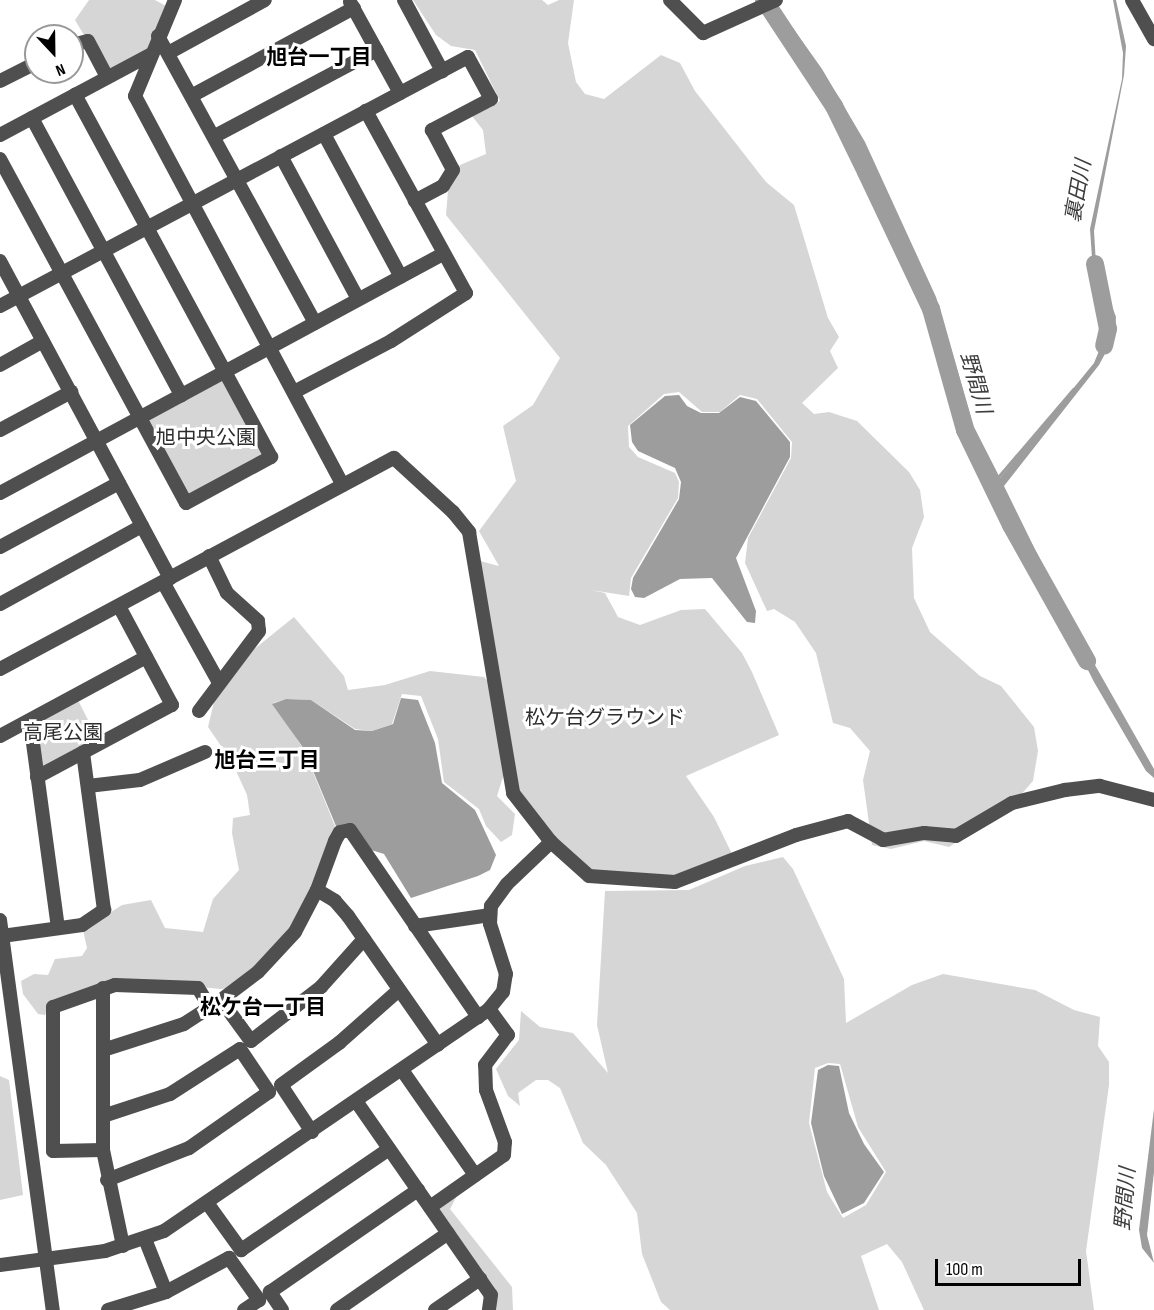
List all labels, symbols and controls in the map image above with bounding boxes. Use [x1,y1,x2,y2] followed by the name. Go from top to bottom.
[24,24,84,84] north arrow
[267,45,371,71] district label: 旭台一丁目
[53,59,68,80] text: N
[1061,158,1097,224] water label: 裏田川
[954,349,996,417] water label: 野間川
[156,426,256,450] park label: 旭中央公園
[525,706,685,730] park label: 松ケ台グラウンド
[23,721,103,745] park label: 高尾公園
[215,748,319,774] district label: 旭台三丁目
[200,995,326,1021] district label: 松ケ台一丁目
[1111,1167,1141,1231] water label: 野間川
[938,1247,1084,1285] scale bar
[946,1259,983,1280] text: 100 m

